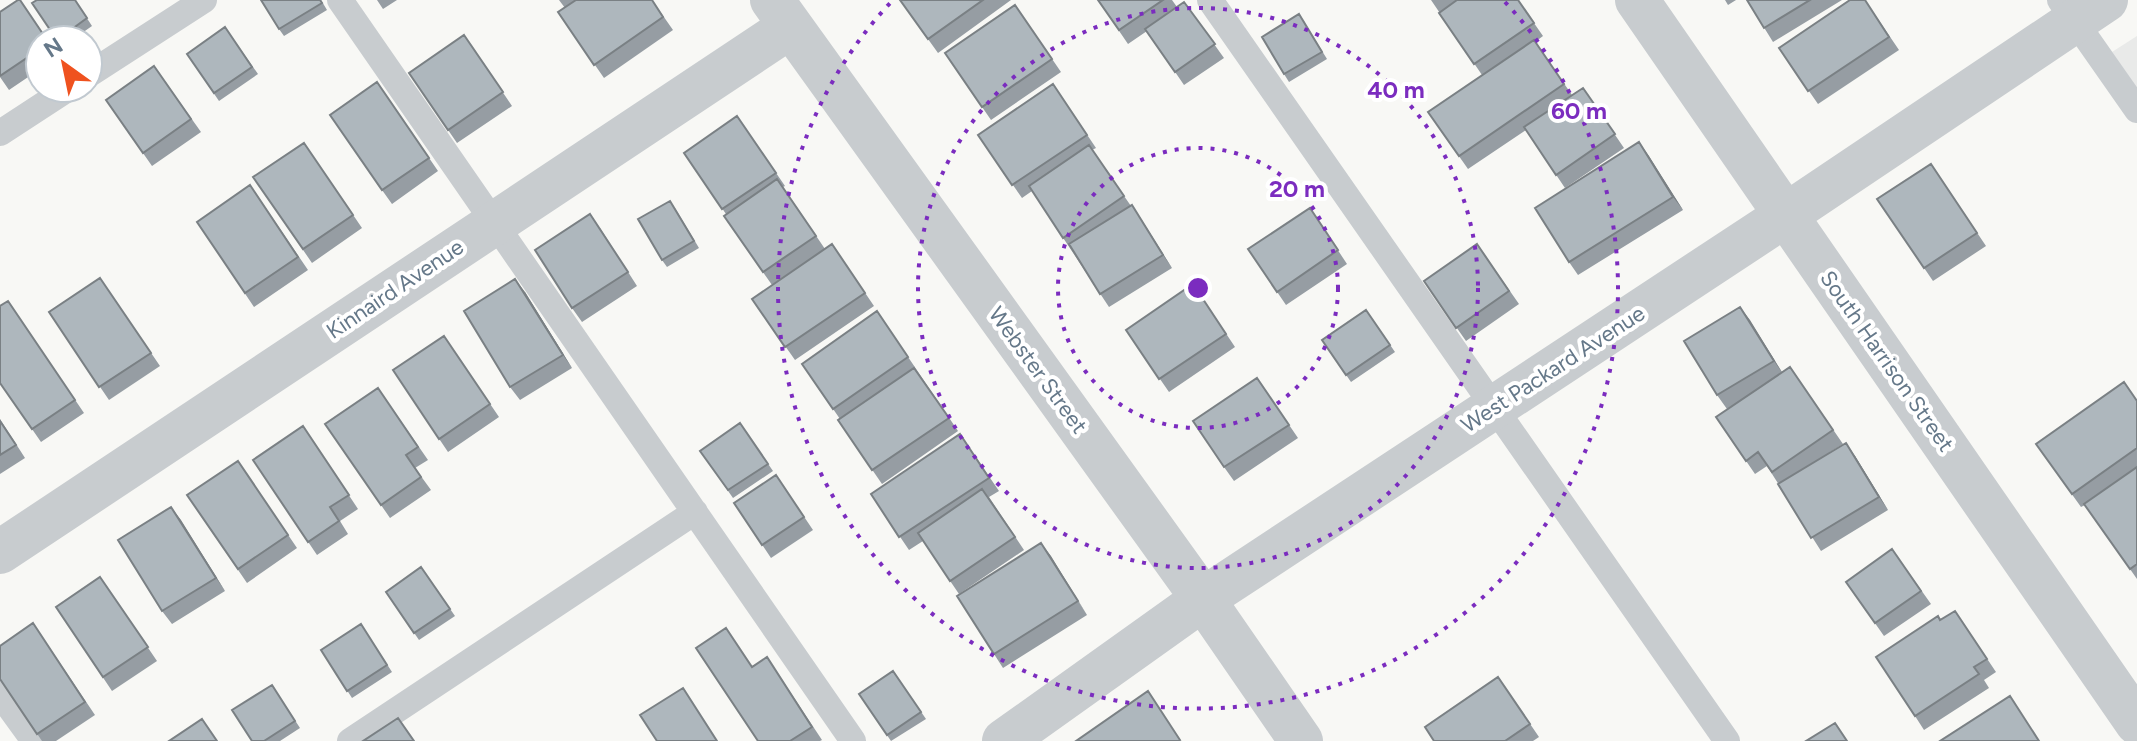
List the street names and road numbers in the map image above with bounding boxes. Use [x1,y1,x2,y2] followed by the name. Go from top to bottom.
[321,233,469,345] street label: Kinnaird Avenue
[1814,265,1960,457] street label: South Harrison Street
[1456,299,1650,439] street label: West Packard Avenue
[983,301,1093,439] street label: Webster Street

